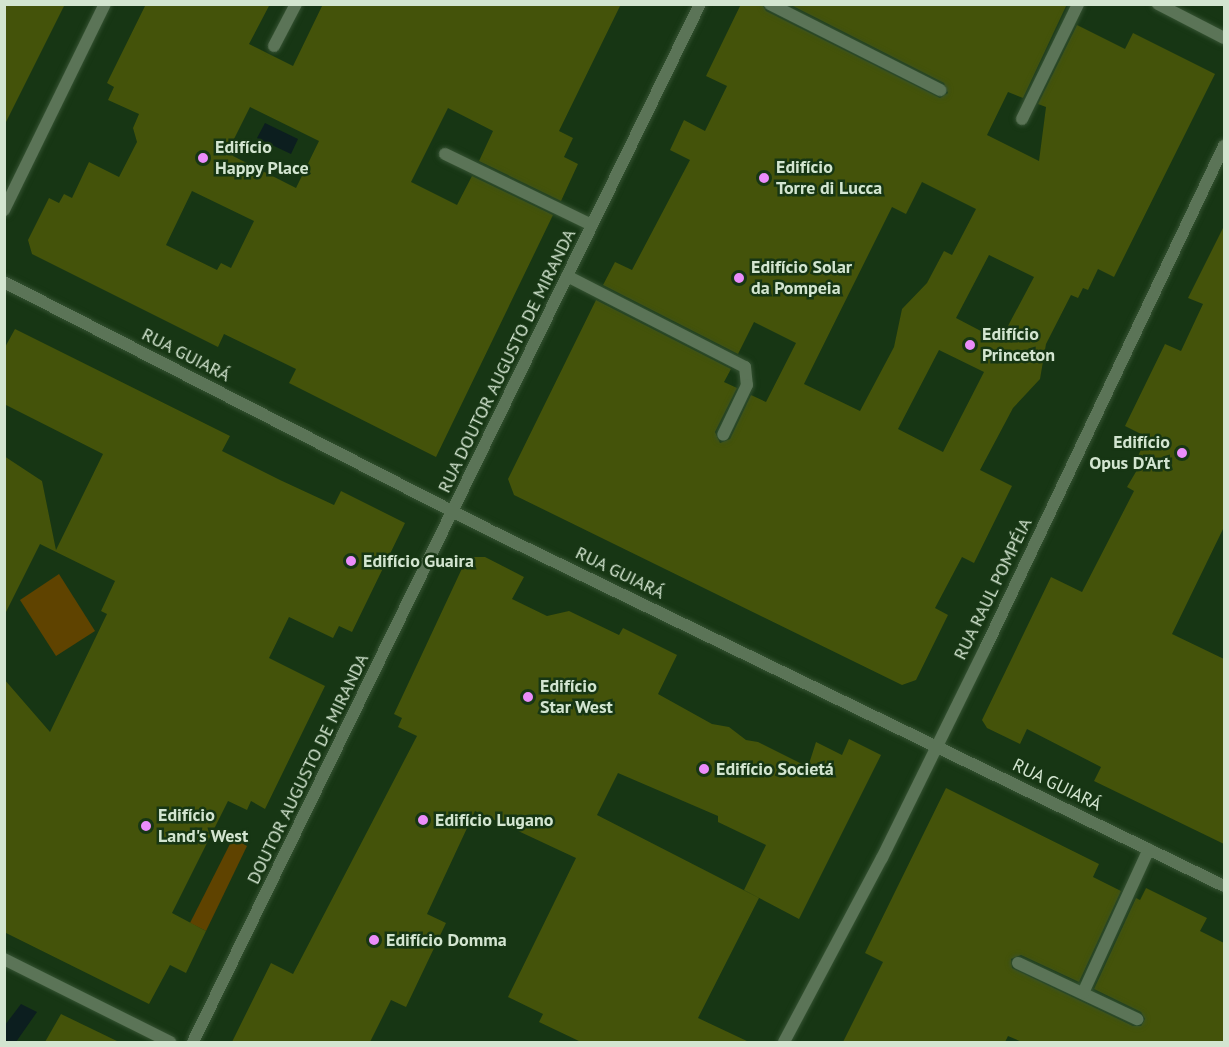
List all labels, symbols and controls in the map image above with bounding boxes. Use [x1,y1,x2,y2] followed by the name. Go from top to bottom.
[215,137,309,180] place label: Edifício Happy Place
[196,151,210,165] marker: Edifício Happy Place
[776,157,882,200] place label: Edifício Torre di Lucca
[757,171,771,185] marker: Edifício Torre di Lucca
[433,225,581,497] street label: RUA DOUTOR AUGUSTO DE MIRANDA
[751,257,852,300] place label: Edifício Solar da Pompeia
[732,271,746,285] marker: Edifício Solar da Pompeia
[138,323,234,387] street label: RUA GUIARÁ
[982,324,1055,366] place label: Edifício Princeton
[963,338,977,352] marker: Edifício Princeton
[1089,432,1170,474] place label: Edifício Opus D'Art
[1175,446,1189,460] marker: Edifício Opus D'Art
[949,514,1037,664] street label: RUA RAUL POMPÉIA
[572,542,668,604] street label: RUA GUIARÁ
[363,550,474,572] place label: Edifício Guaira
[344,554,358,568] marker: Edifício Guaira
[243,650,373,888] street label: DOUTOR AUGUSTO DE MIRANDA
[540,676,613,718] place label: Edifício Star West
[521,690,535,704] marker: Edifício Star West
[1009,754,1105,816] street label: RUA GUIARÁ
[716,758,834,780] place label: Edifício Societá
[697,762,711,776] marker: Edifício Societá
[158,805,249,848] place label: Edifício Land's West
[435,809,553,831] place label: Edifício Lugano
[416,813,430,827] marker: Edifício Lugano
[139,819,153,833] marker: Edifício Land's West
[386,929,507,951] place label: Edifício Domma
[367,933,381,947] marker: Edifício Domma

